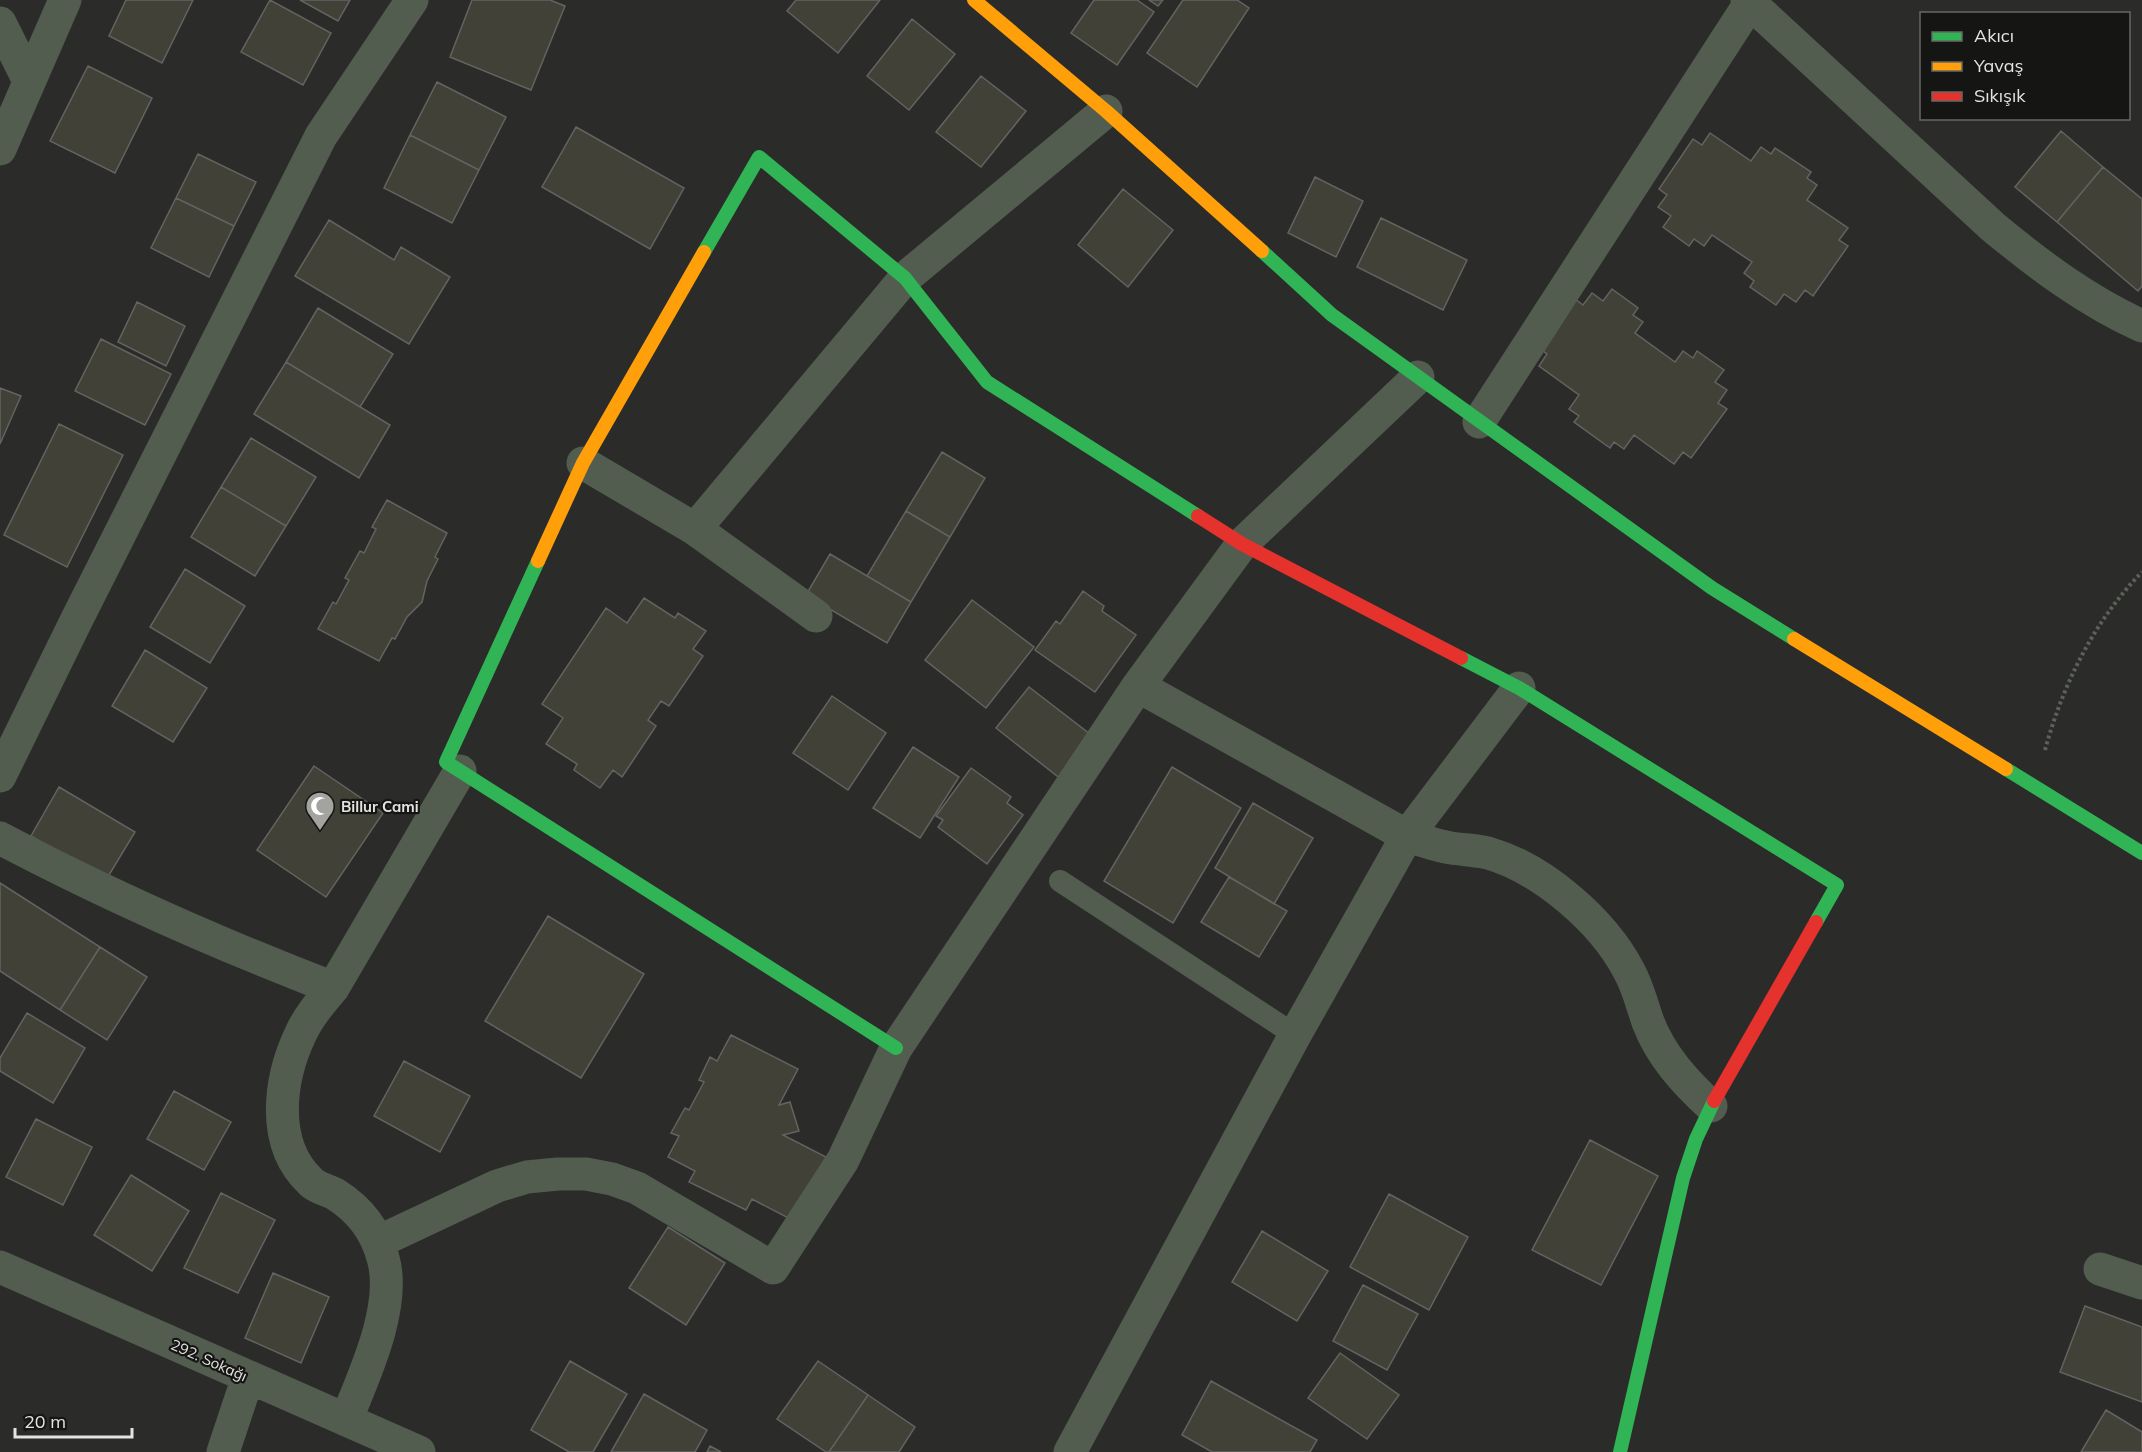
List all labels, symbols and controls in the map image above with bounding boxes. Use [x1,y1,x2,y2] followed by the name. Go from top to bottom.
[1920,12,2130,120] legend
[1974,24,2014,47] text: Akıcı
[1973,54,2023,77] text: Yavaş
[1974,84,2026,107] text: Sıkışık
[304,790,336,832] mosque icon: Billur Cami
[341,797,419,816] place label: Billur Cami
[168,1335,250,1385] street label: 292. Sokağı
[15,1401,132,1439] scale bar
[24,1410,66,1433] text: 20 m

